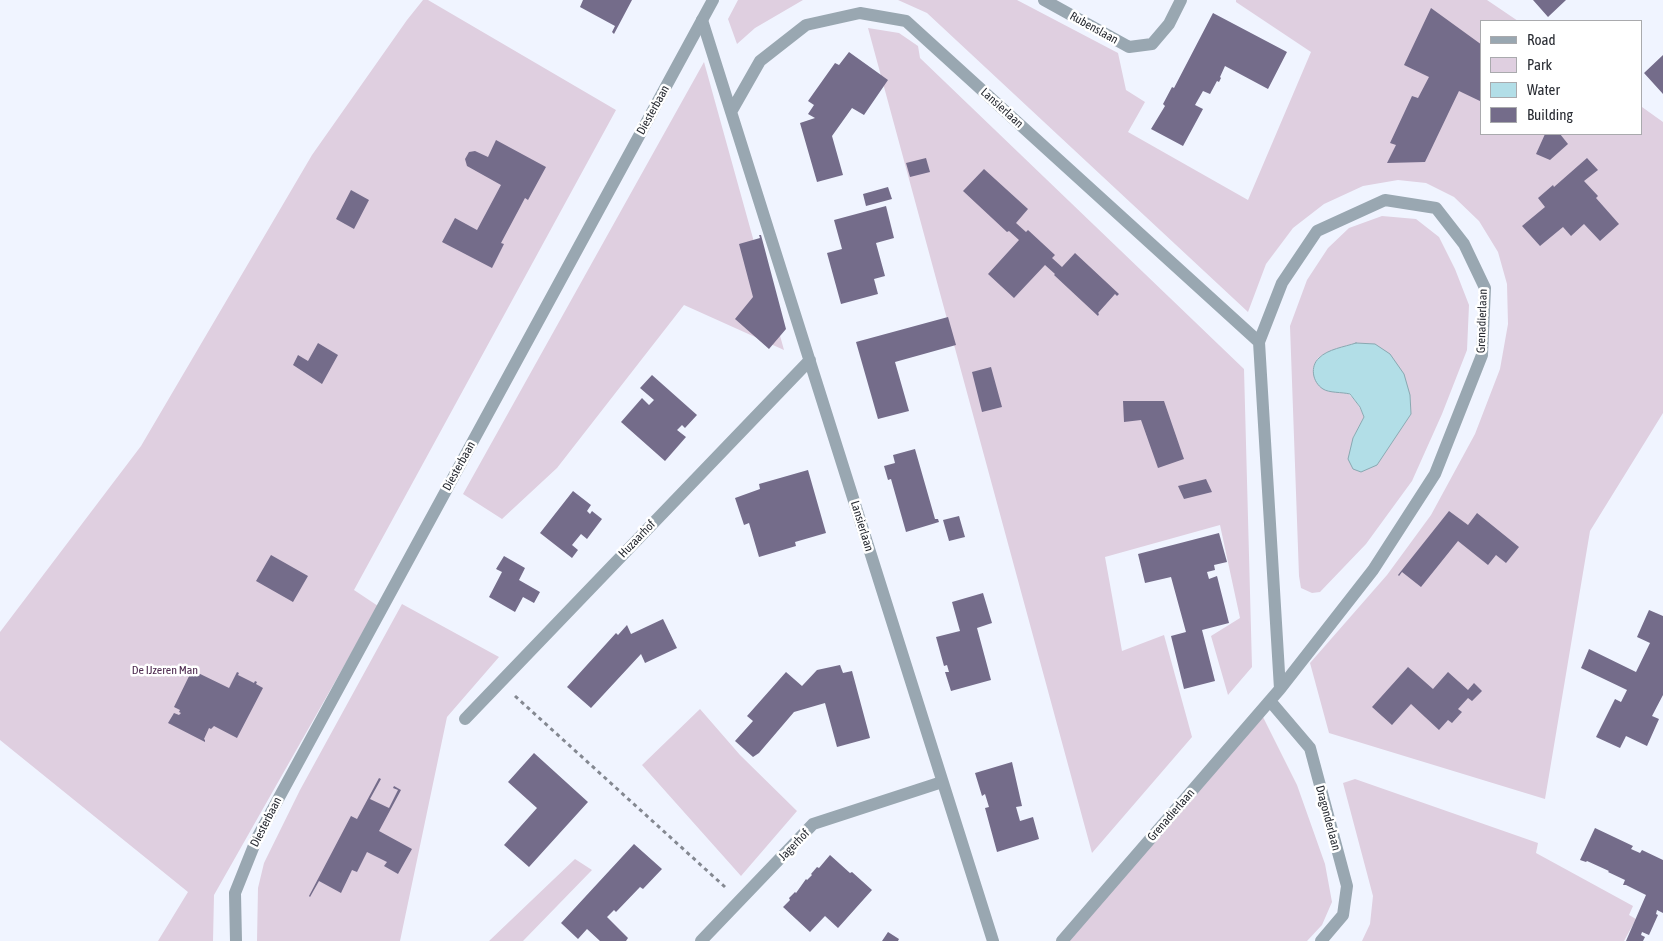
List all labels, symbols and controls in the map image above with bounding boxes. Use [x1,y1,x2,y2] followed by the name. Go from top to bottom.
[1067,9,1121,47] street label: Rubenslaan
[1480,20,1643,135] legend
[1527,31,1556,48] text: Road
[1527,56,1552,73] text: Park
[1527,81,1560,98] text: Water
[634,83,672,137] street label: Diesterbaan
[978,85,1026,131] street label: Lansierlaan
[1527,106,1573,123] text: Building
[1474,289,1490,353] street label: Grenadierlaan
[440,439,478,493] street label: Diesterbaan
[847,499,877,553] street label: Lansierlaan
[616,517,658,561] street label: Huzaarhof
[132,663,198,677] park label: De IJzeren Man
[1312,784,1344,852] street label: Dragonderlaan
[1144,786,1198,844] street label: Grenadierlaan
[247,795,285,849] street label: Diesterbaan
[776,826,812,864] street label: Jagerhof

